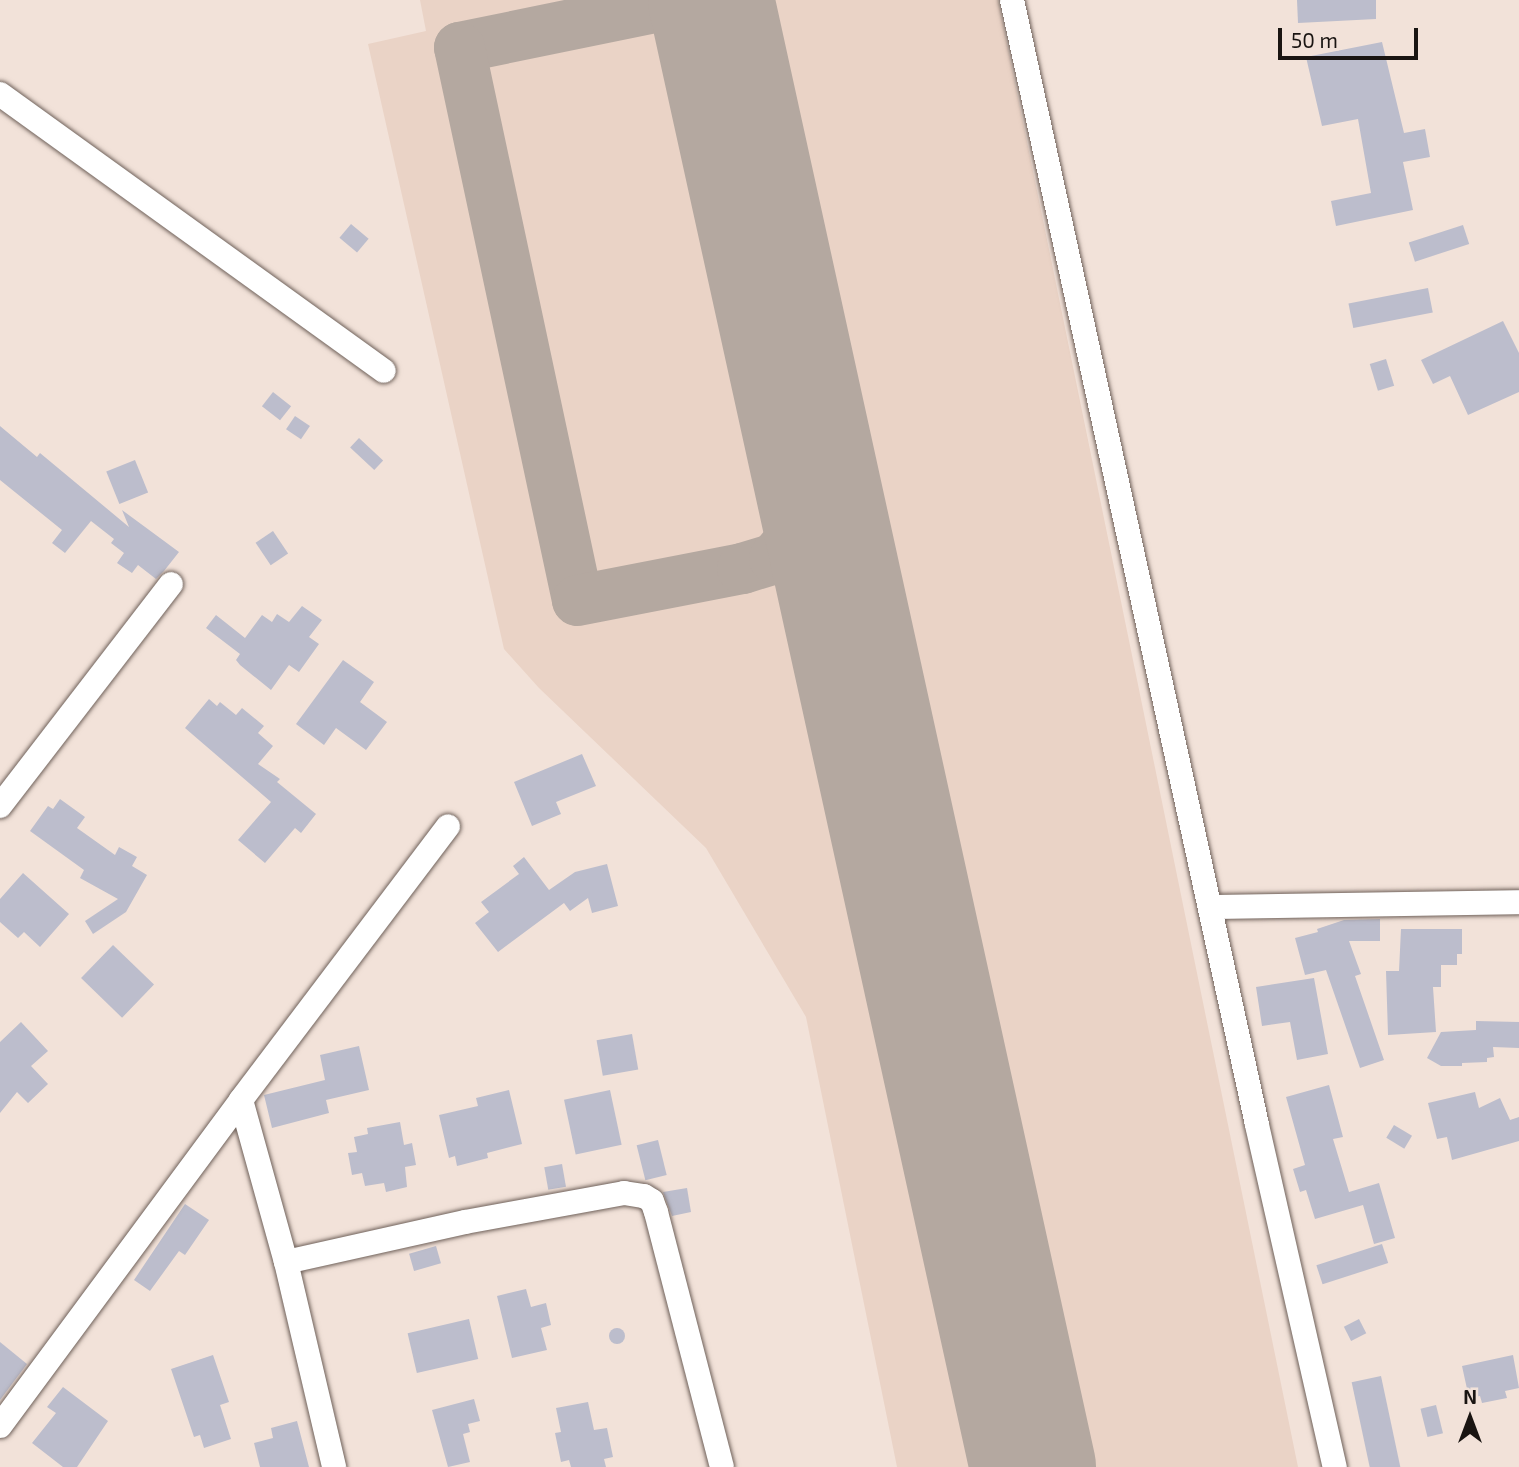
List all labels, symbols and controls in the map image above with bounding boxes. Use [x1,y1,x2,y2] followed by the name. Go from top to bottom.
[1281,14,1421,58] scale bar
[1291,27,1338,52] text: 50 m
[1435,1383,1505,1453] north arrow
[1463,1385,1477,1408] text: N

